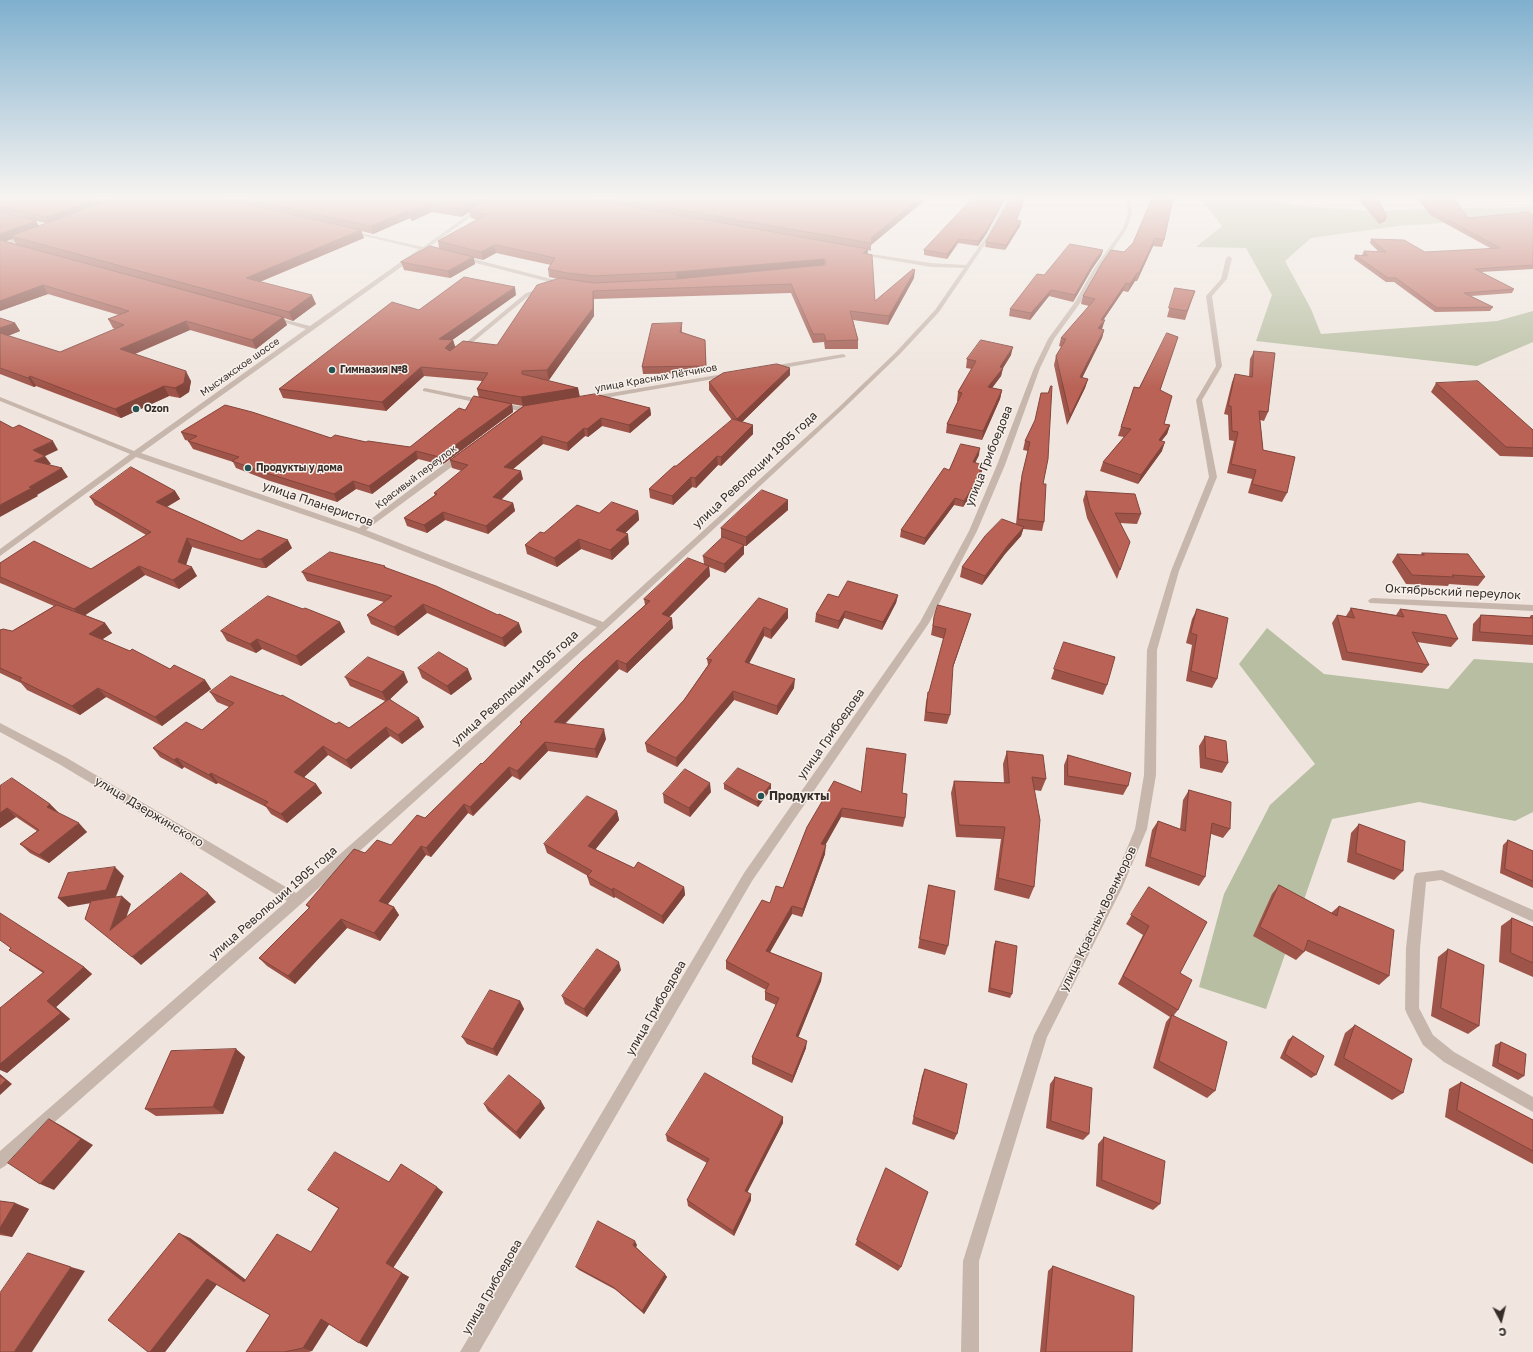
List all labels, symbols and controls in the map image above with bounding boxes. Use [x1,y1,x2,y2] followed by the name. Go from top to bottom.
[198,335,282,399] street label: Мысхакское шоссе
[594,361,718,395] street label: улица Красных Лётчиков
[340,364,408,376] place label: Гимназия №8
[327,365,337,375] marker: Гимназия №8
[144,403,169,415] place label: Ozon
[962,403,1016,509] street label: улица Грибоедова
[131,404,141,414] marker: Ozon
[690,408,820,532] street label: улица Революции 1905 года
[373,443,459,511] street label: Красивый переулок
[256,462,342,474] place label: Продукты у дома
[243,463,253,473] marker: Продукты у дома
[261,478,375,530] street label: улица Планеристов
[1385,581,1521,603] street label: Октябрьский переулок
[449,627,581,749] street label: улица Революции 1905 года
[794,686,868,782] street label: улица Грибоедова
[92,774,206,850] street label: улица Дзержинского
[769,789,829,803] place label: Продукты
[756,791,766,801] marker: Продукты
[206,843,340,963] street label: улица Революции 1905 года
[1057,844,1139,994] street label: улица Красных Военморов
[623,958,689,1058] street label: улица Грибоедова
[459,1237,525,1337] street label: улица Грибоедова
[1481,1300,1521,1340] north arrow
[1498,1325,1507,1339] text: С

